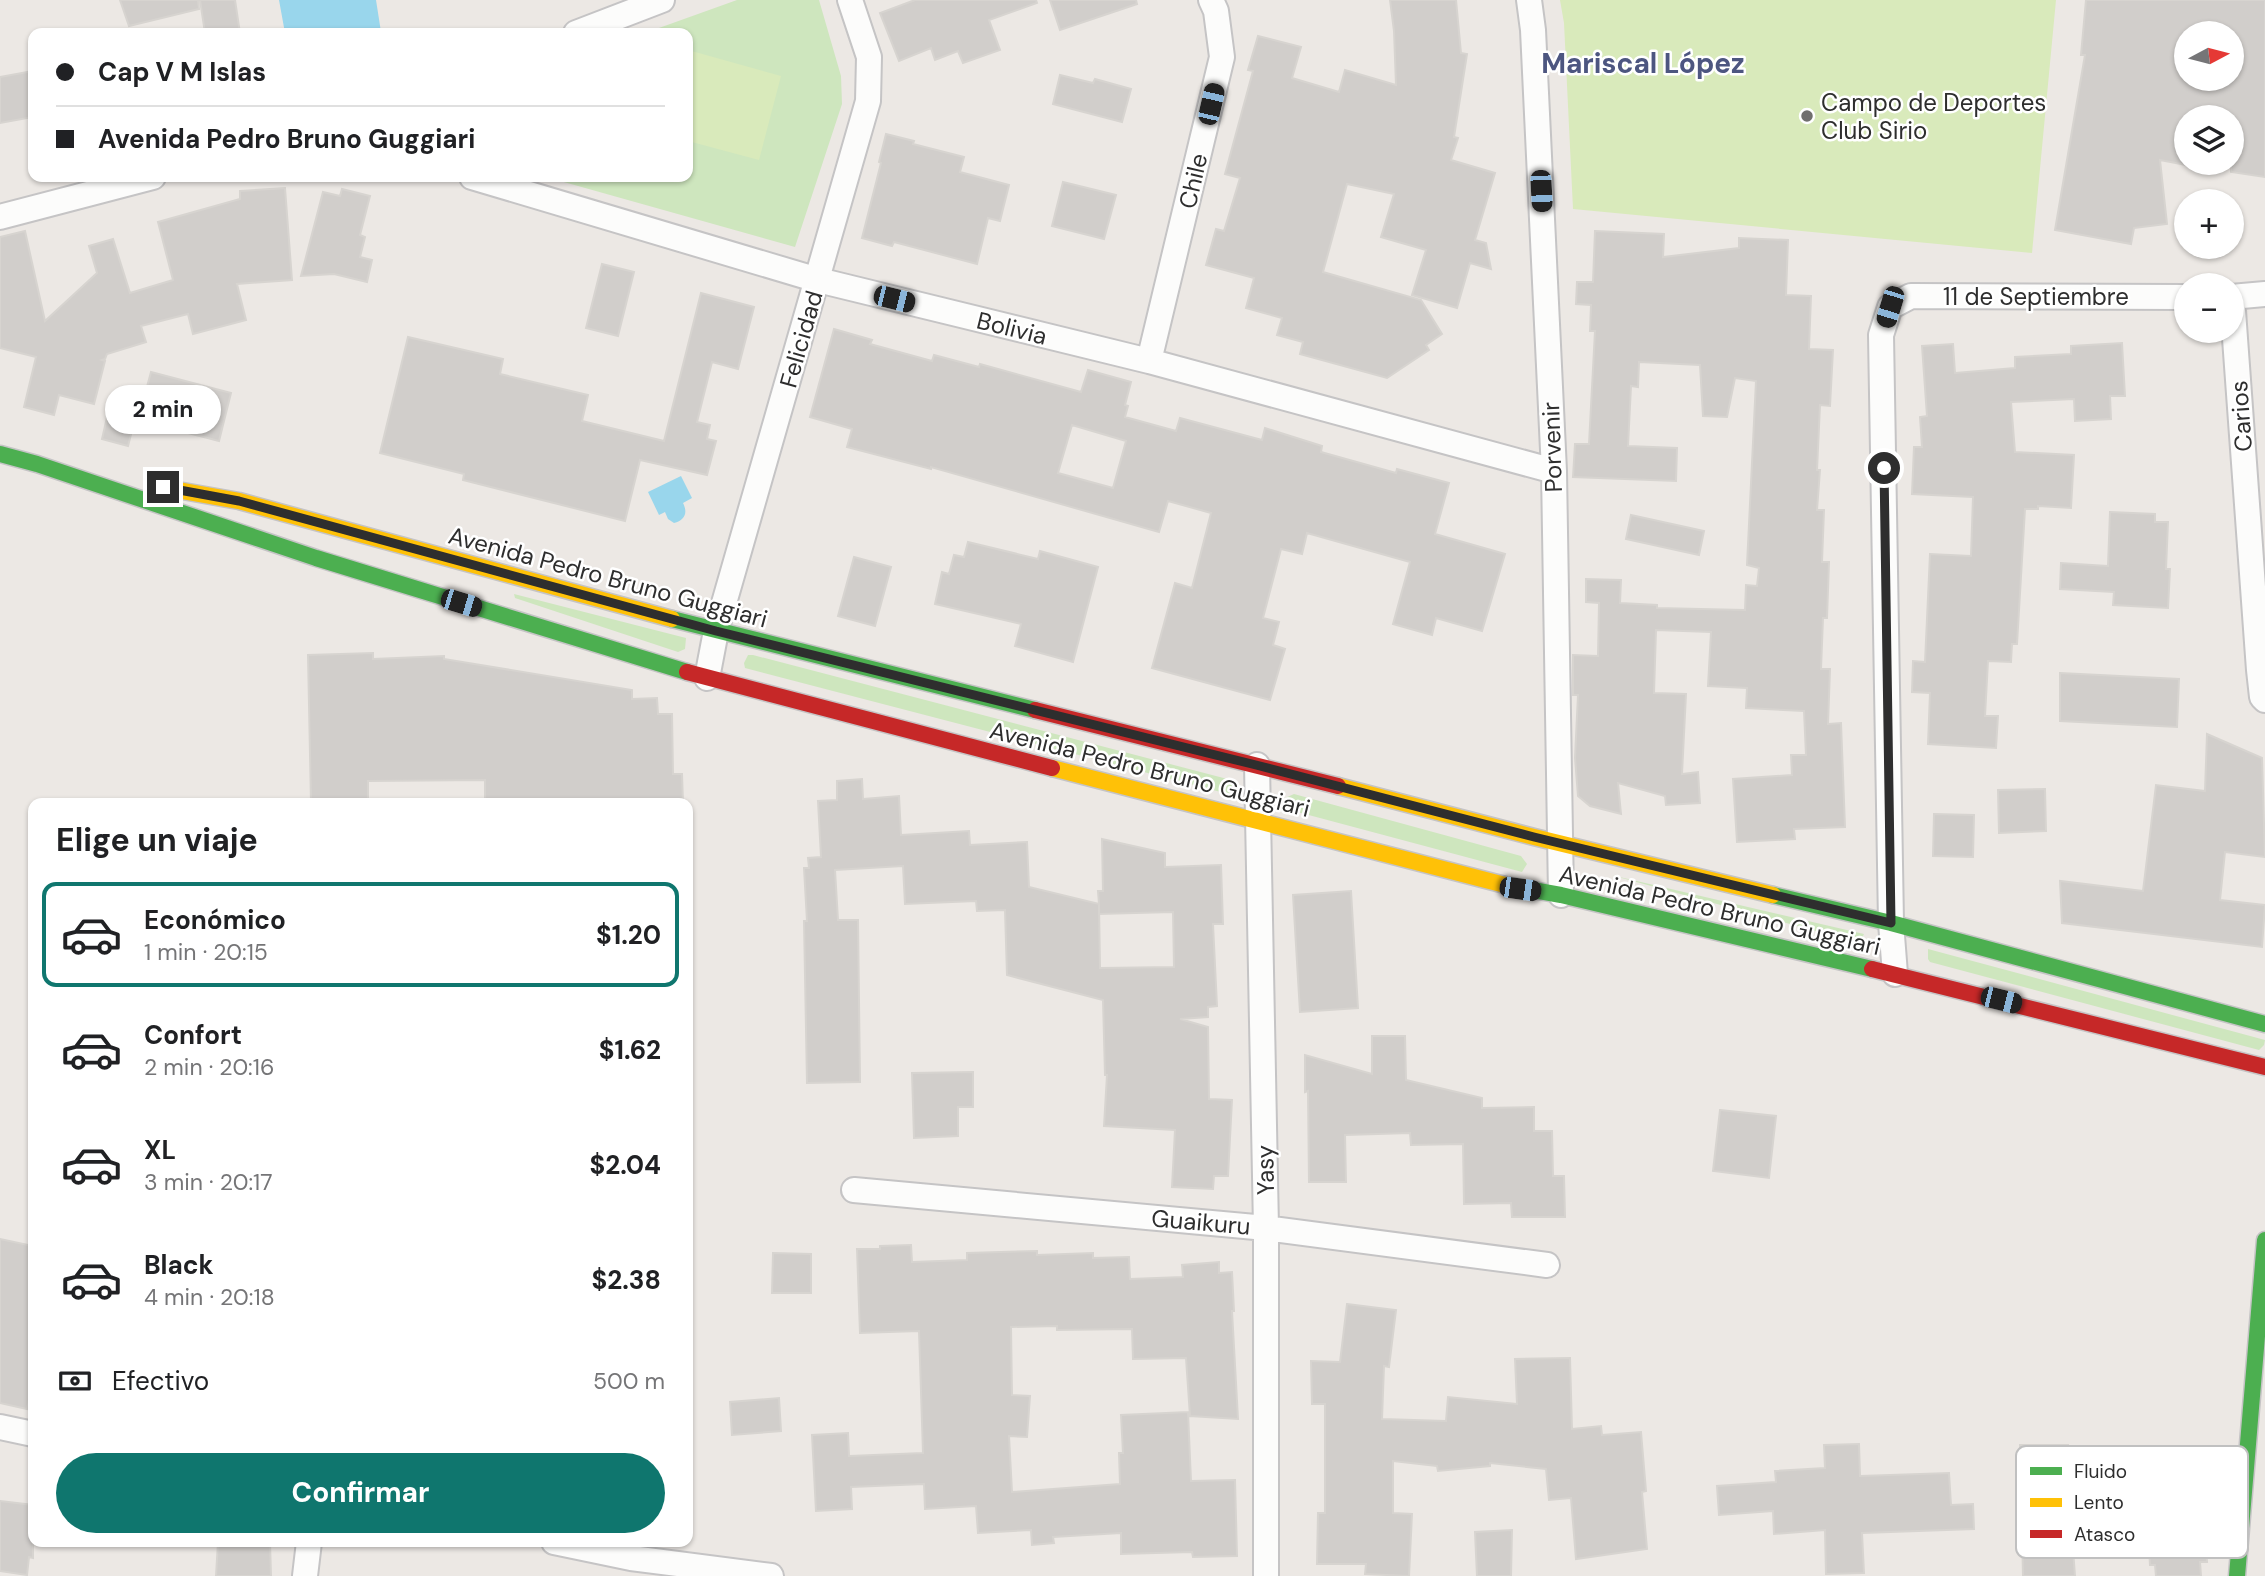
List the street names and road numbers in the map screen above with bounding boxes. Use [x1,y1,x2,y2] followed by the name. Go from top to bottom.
[1172,150,1214,212] street label: Chile
[1943,281,2129,312] street label: 11 de Septiembre
[772,287,830,391] street label: Felicidad
[974,304,1050,352] street label: Bolivia
[2223,379,2259,453] street label: Carios
[1535,401,1569,493] street label: Porvenir
[445,519,771,635] street label: Avenida Pedro Bruno Guggiari
[987,714,1313,824] street label: Avenida Pedro Bruno Guggiari
[1556,858,1884,962] street label: Avenida Pedro Bruno Guggiari
[1249,1145,1281,1195] street label: Yasy
[1150,1202,1252,1242] street label: Guaikuru

